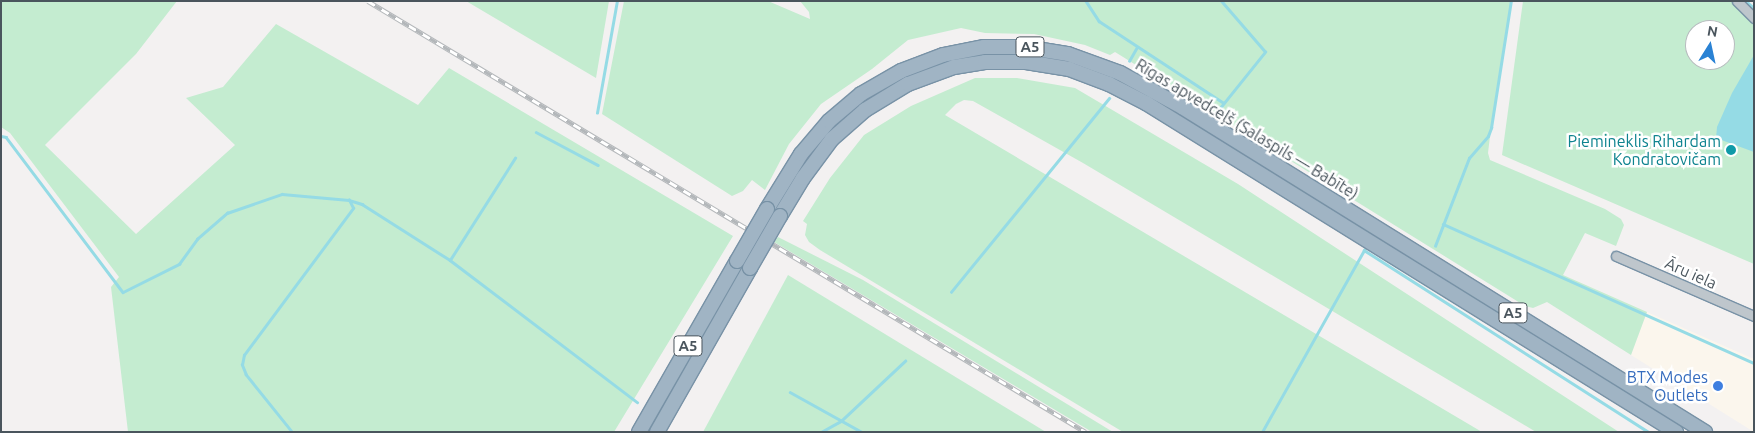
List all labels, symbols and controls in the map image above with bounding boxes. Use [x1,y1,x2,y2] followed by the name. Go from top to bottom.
[1685,20,1735,70] north arrow
[1706,22,1719,40] text: N
[1015,34,1045,60] road number: A5
[1132,55,1362,203] street label: Rīgas apvedceļš (Salaspils — Babīte)
[1568,131,1721,169] place label: Piemineklis Rihardam Kondratovičam
[1725,144,1737,156] marker: Piemineklis Rihardam Kondratovičam
[1662,253,1720,293] street label: Āru iela
[1498,300,1528,326] road number: A5
[673,334,703,358] road number: A5
[1627,367,1708,405] place label: BTX Modes Outlets
[1712,380,1724,392] marker: BTX Modes Outlets

